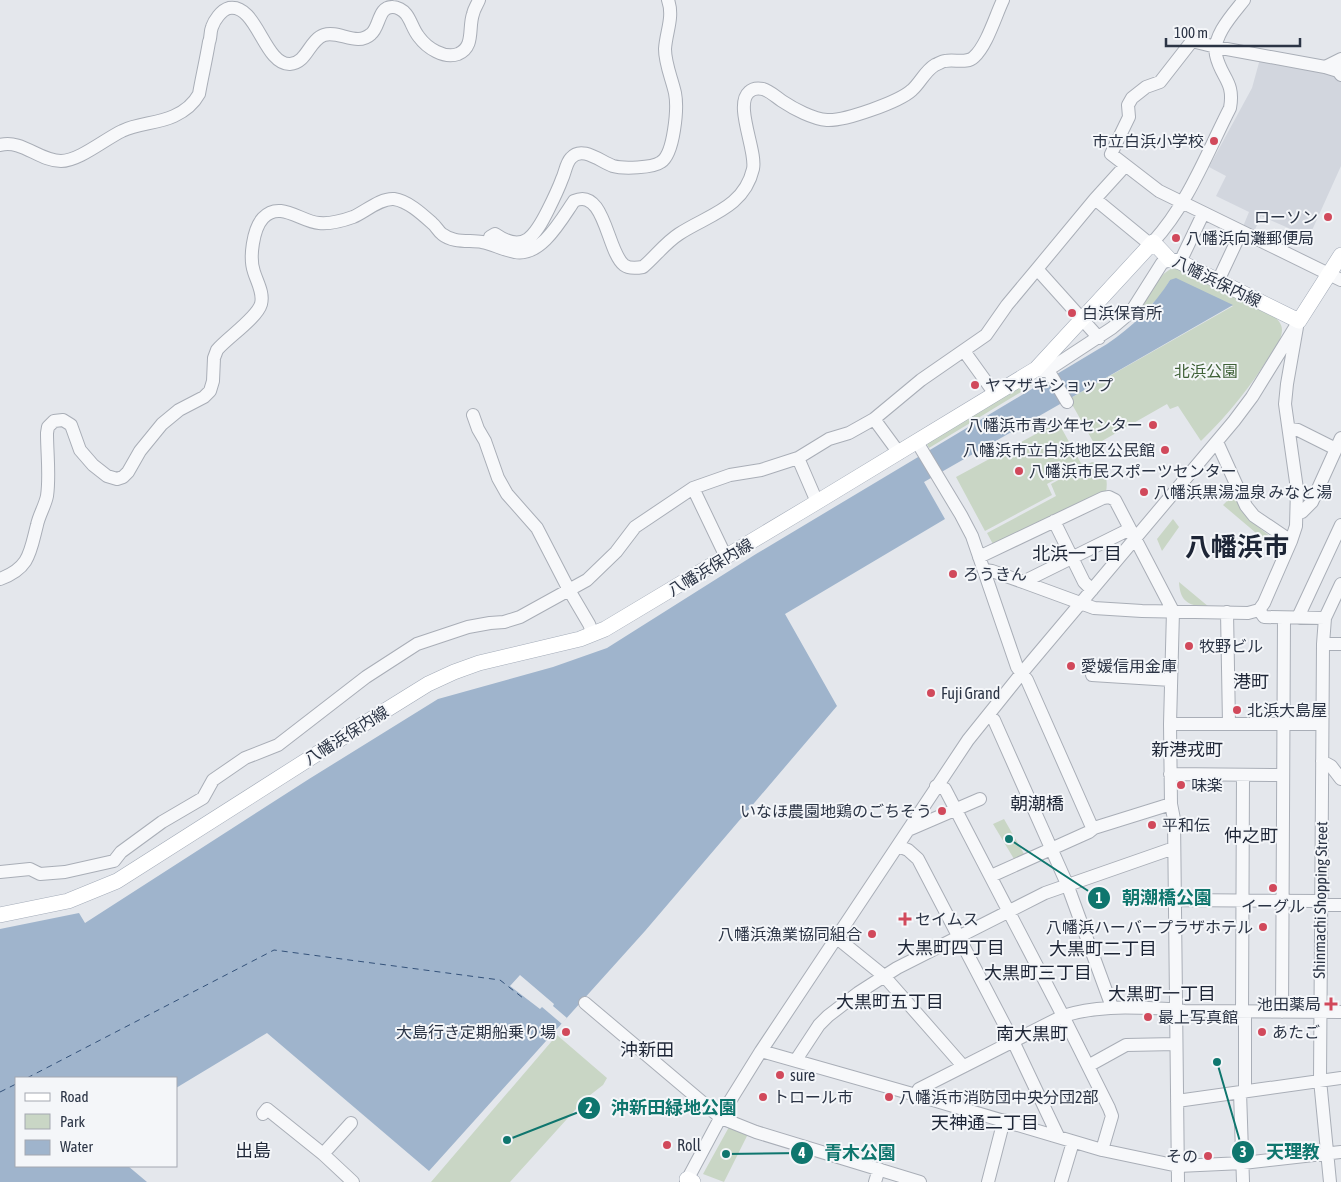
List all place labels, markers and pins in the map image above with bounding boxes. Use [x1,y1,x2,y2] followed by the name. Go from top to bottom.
[1092,132,1204,150] place label: 市立白浜小学校
[1208,135,1220,147] marker: 市立白浜小学校
[1254,208,1318,226] place label: ローソン
[1322,211,1334,223] marker: ローソン
[1186,229,1314,247] place label: 八幡浜向灘郵便局
[1170,232,1182,244] marker: 八幡浜向灘郵便局
[1082,304,1162,322] place label: 白浜保育所
[1066,307,1078,319] marker: 白浜保育所
[985,376,1113,394] place label: ヤマザキショップ
[969,379,981,391] marker: ヤマザキショップ
[967,416,1143,434] place label: 八幡浜市青少年センター
[1147,419,1159,431] marker: 八幡浜市青少年センター
[963,441,1155,459] place label: 八幡浜市立白浜地区公民館
[1159,444,1171,456] marker: 八幡浜市立白浜地区公民館
[1029,462,1237,480] place label: 八幡浜市民スポーツセンター
[1013,465,1025,477] marker: 八幡浜市民スポーツセンター
[1154,483,1332,501] place label: 八幡浜黒湯温泉 みなと湯
[1138,486,1150,498] marker: 八幡浜黒湯温泉 みなと湯
[963,565,1027,583] place label: ろうきん
[947,568,959,580] marker: ろうきん
[1199,637,1263,655] place label: 牧野ビル
[1183,640,1195,652] marker: 牧野ビル
[1081,657,1177,675] place label: 愛媛信用金庫
[1065,660,1077,672] marker: 愛媛信用金庫
[941,684,1000,703] place label: Fuji Grand
[925,687,937,699] marker: Fuji Grand
[1247,701,1327,719] place label: 北浜大島屋
[1231,704,1243,716] marker: 北浜大島屋
[1191,776,1223,794] place label: 味楽
[1175,779,1187,791] marker: 味楽
[740,802,932,820] place label: いなほ農園地鶏のごちそう
[936,805,948,817] marker: いなほ農園地鶏のごちそう
[1162,816,1210,834] place label: 平和伝
[1146,819,1158,831] marker: 平和伝
[1087,881,1222,914] callout: 朝潮橋公園
[1267,882,1279,894] marker: イーグル
[1241,897,1305,915] place label: イーグル
[915,910,979,928] place label: セイムス
[899,913,911,925] marker: セイムス
[1046,918,1253,936] place label: 八幡浜ハーバープラザホテル
[1257,921,1269,933] marker: 八幡浜ハーバープラザホテル
[718,925,862,943] place label: 八幡浜漁業協同組合
[866,928,878,940] marker: 八幡浜漁業協同組合
[1257,995,1321,1013] place label: 池田薬局
[1325,998,1337,1010] marker: 池田薬局
[1158,1008,1238,1026] place label: 最上写真館
[1142,1011,1154,1023] marker: 最上写真館
[396,1023,556,1041] place label: 大島行き定期船乗り場
[1272,1023,1320,1041] place label: あたご
[560,1026,572,1038] marker: 大島行き定期船乗り場
[1256,1026,1268,1038] marker: あたご
[790,1066,815,1084] place label: sure
[774,1069,786,1081] marker: sure
[773,1088,853,1106] place label: トロール市
[899,1088,1099,1106] place label: 八幡浜市消防団中央分団2部
[576,1091,747,1124] callout: 沖新田緑地公園
[757,1091,769,1103] marker: トロール市
[883,1091,895,1103] marker: 八幡浜市消防団中央分団2部
[1231,1135,1330,1168] callout: 天理教
[677,1136,702,1154] place label: Roll
[789,1136,906,1169] callout: 青木公園
[661,1139,673,1151] marker: Roll
[1166,1147,1198,1165] place label: その
[1202,1150,1214,1162] marker: その

